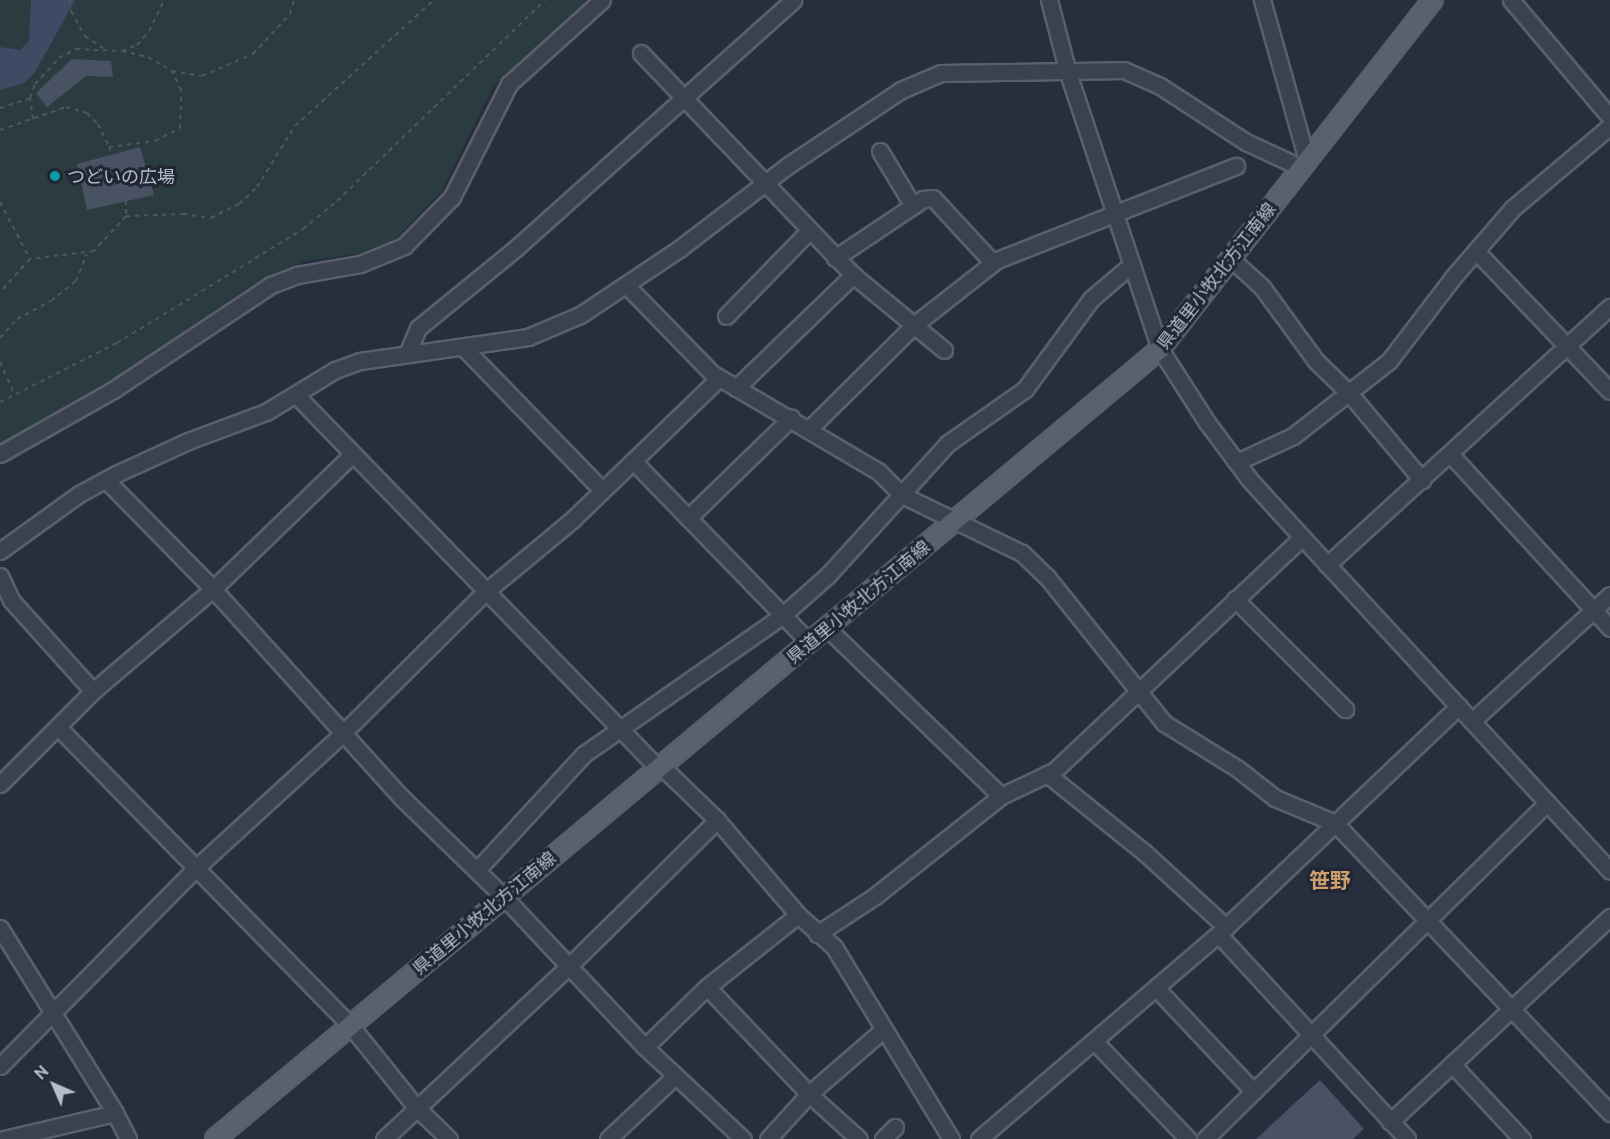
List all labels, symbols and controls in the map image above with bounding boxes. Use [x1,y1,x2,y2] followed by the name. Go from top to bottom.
[67,165,175,187] place label: つどいの広場
[48,169,62,183] marker: つどいの広場
[1152,198,1280,354] street label: 県道里小牧北方江南線
[782,536,934,668] street label: 県道里小牧北方江南線
[408,847,560,979] street label: 県道里小牧北方江南線
[1309,867,1351,893] district label: 笹野
[24,1055,84,1115] north arrow
[31,1062,52,1083] text: N

